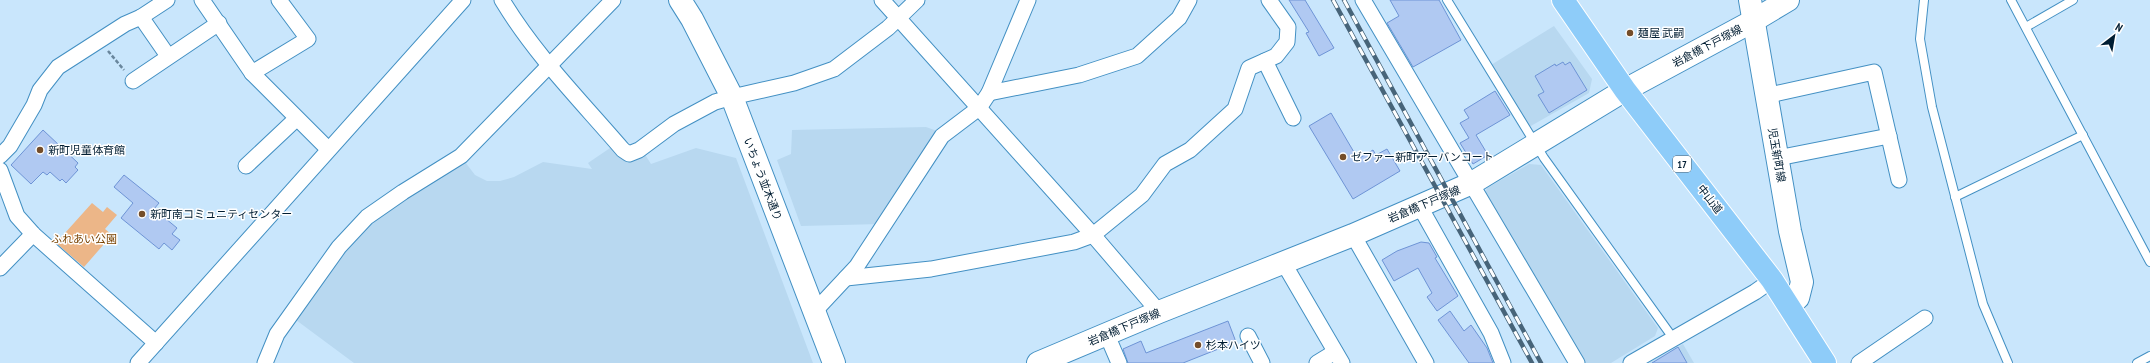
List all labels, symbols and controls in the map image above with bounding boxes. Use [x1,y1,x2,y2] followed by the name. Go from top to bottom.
[2094,16,2134,56] north arrow
[2113,20,2125,35] text: N
[1670,22,1744,70] street label: 岩倉橋下戸塚線
[1638,26,1684,40] place label: 麺屋 武嗣
[1625,28,1635,38] marker: 麺屋 武嗣
[1765,127,1789,183] street label: 児玉新町線
[741,135,785,223] street label: いちょう並木通り
[48,143,125,157] place label: 新町児童体育館
[35,145,45,155] marker: 新町児童体育館
[1351,150,1494,164] place label: ゼファー新町アーバンコート
[1338,152,1348,162] marker: ゼファー新町アーバンコート
[1673,156,1691,172] road number: 17
[1694,182,1726,216] street label: 中山道
[1386,183,1462,225] street label: 岩倉橋下戸塚線
[150,207,292,221] place label: 新町南コミュニティセンター
[137,209,147,219] marker: 新町南コミュニティセンター
[51,232,117,246] park label: ふれあい公園
[1086,306,1162,348] street label: 岩倉橋下戸塚線
[1206,338,1261,352] place label: 杉本ハイツ
[1193,340,1203,350] marker: 杉本ハイツ

